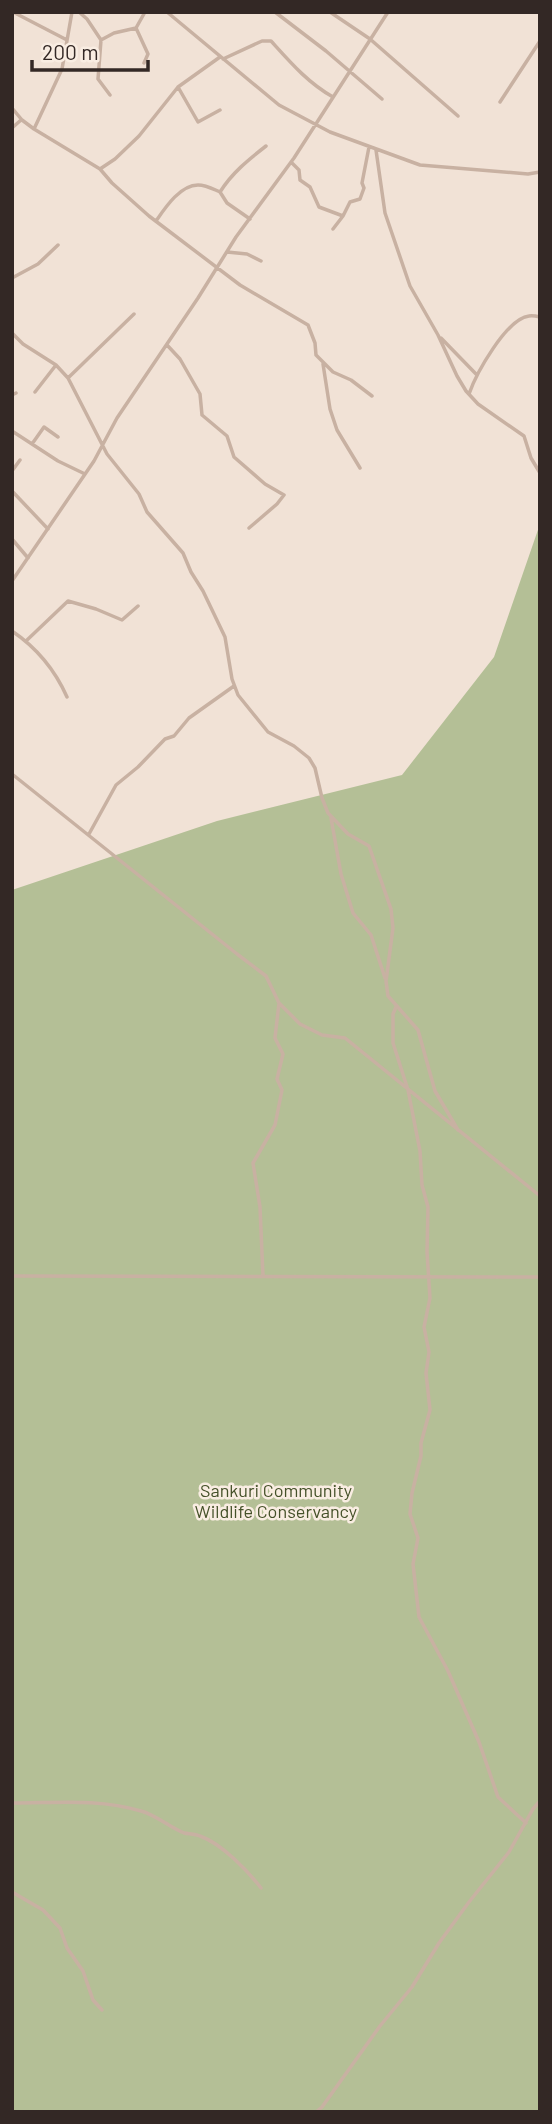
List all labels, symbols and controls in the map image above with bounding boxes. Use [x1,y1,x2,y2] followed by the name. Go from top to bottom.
[32,28,147,72] scale bar
[42,39,99,64] text: 200 m
[195,1479,357,1522] park label: Sankuri Community Wildlife Conservancy

